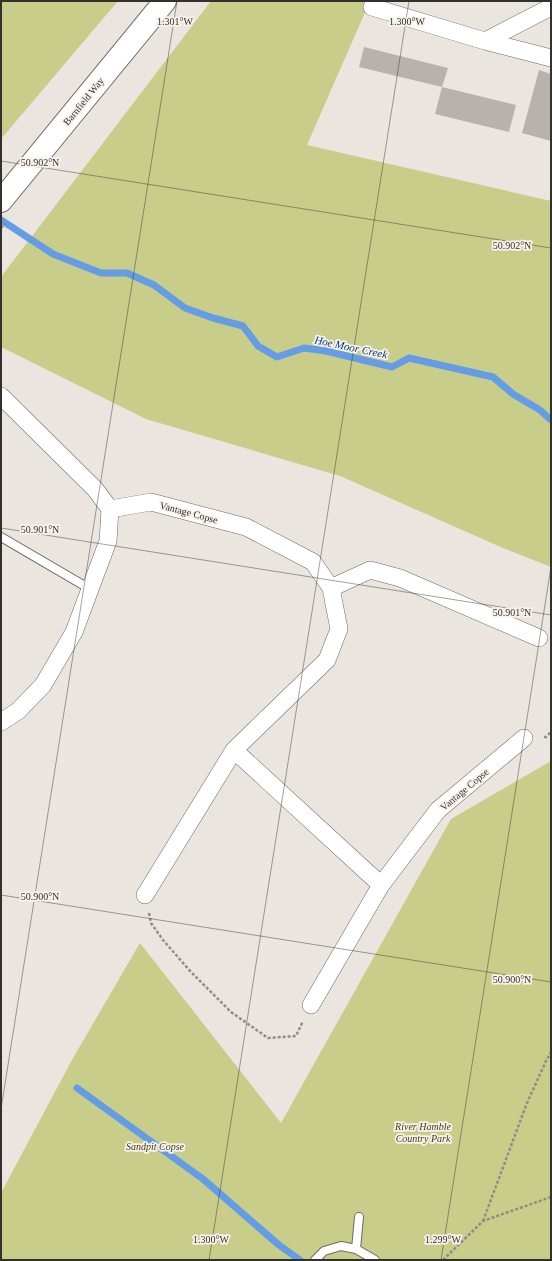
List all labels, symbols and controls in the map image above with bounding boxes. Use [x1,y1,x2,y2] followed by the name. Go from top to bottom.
[157,16,194,27] text: 1.301°W
[389,16,426,27] text: 1.300°W
[61,75,106,127] street label: Barnfield Way
[21,157,59,168] text: 50.902°N
[493,240,531,251] text: 50.902°N
[313,333,390,361] water label: Hoe Moor Creek
[159,499,220,526] street label: Vantage Copse
[21,524,59,535] text: 50.901°N
[493,607,531,618] text: 50.901°N
[438,766,491,813] street label: Vantage Copse
[21,891,59,902] text: 50.900°N
[493,974,531,985] text: 50.900°N
[394,1121,451,1144] park label: River Hamble Country Park
[126,1141,185,1152] park label: Sandpit Copse
[193,1234,230,1245] text: 1.300°W
[425,1234,462,1245] text: 1.299°W

